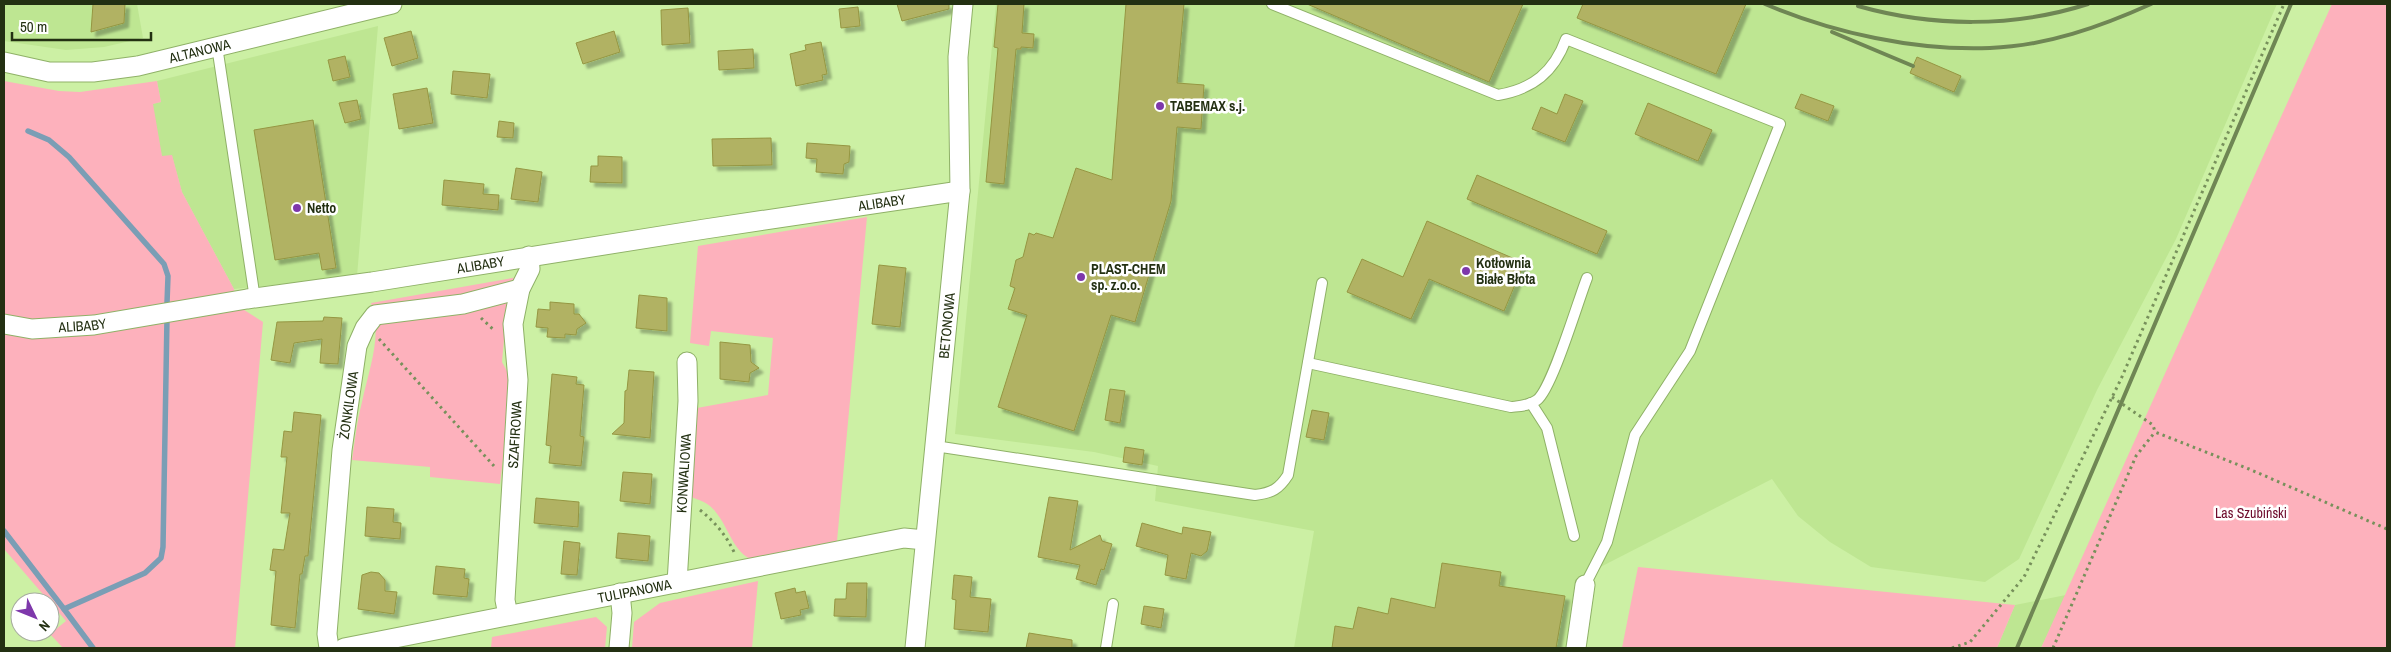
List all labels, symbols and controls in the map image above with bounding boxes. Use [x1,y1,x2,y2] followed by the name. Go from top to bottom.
[12,10,151,42] scale bar
[20,16,47,37] text: 50 m
[166,35,232,67] street label: ALTANOWA
[1170,97,1245,115] place label: TABEMAX s.j.
[1154,100,1166,112] marker: TABEMAX s.j.
[856,190,907,215] street label: ALIBABY
[307,199,336,217] place label: Netto
[291,202,303,214] marker: Netto
[455,252,506,278] street label: ALIBABY
[1476,254,1536,288] place label: Kotłownia Białe Błota
[1091,260,1166,294] place label: PLAST-CHEM sp. z.o.o.
[1460,265,1472,277] marker: Kotłownia Białe Błota
[1075,271,1087,283] marker: PLAST-CHEM sp. z.o.o.
[935,291,959,360] street label: BETONOWA
[57,314,108,336] street label: ALIBABY
[335,370,362,440] street label: ŻONKILOWA
[504,400,526,469] street label: SZAFIROWA
[672,433,695,513] street label: KONWALIOWA
[2215,504,2287,522] park label: Las Szubiński
[596,575,673,607] street label: TULIPANOWA
[10,592,60,642] north arrow
[35,617,54,635] text: N

